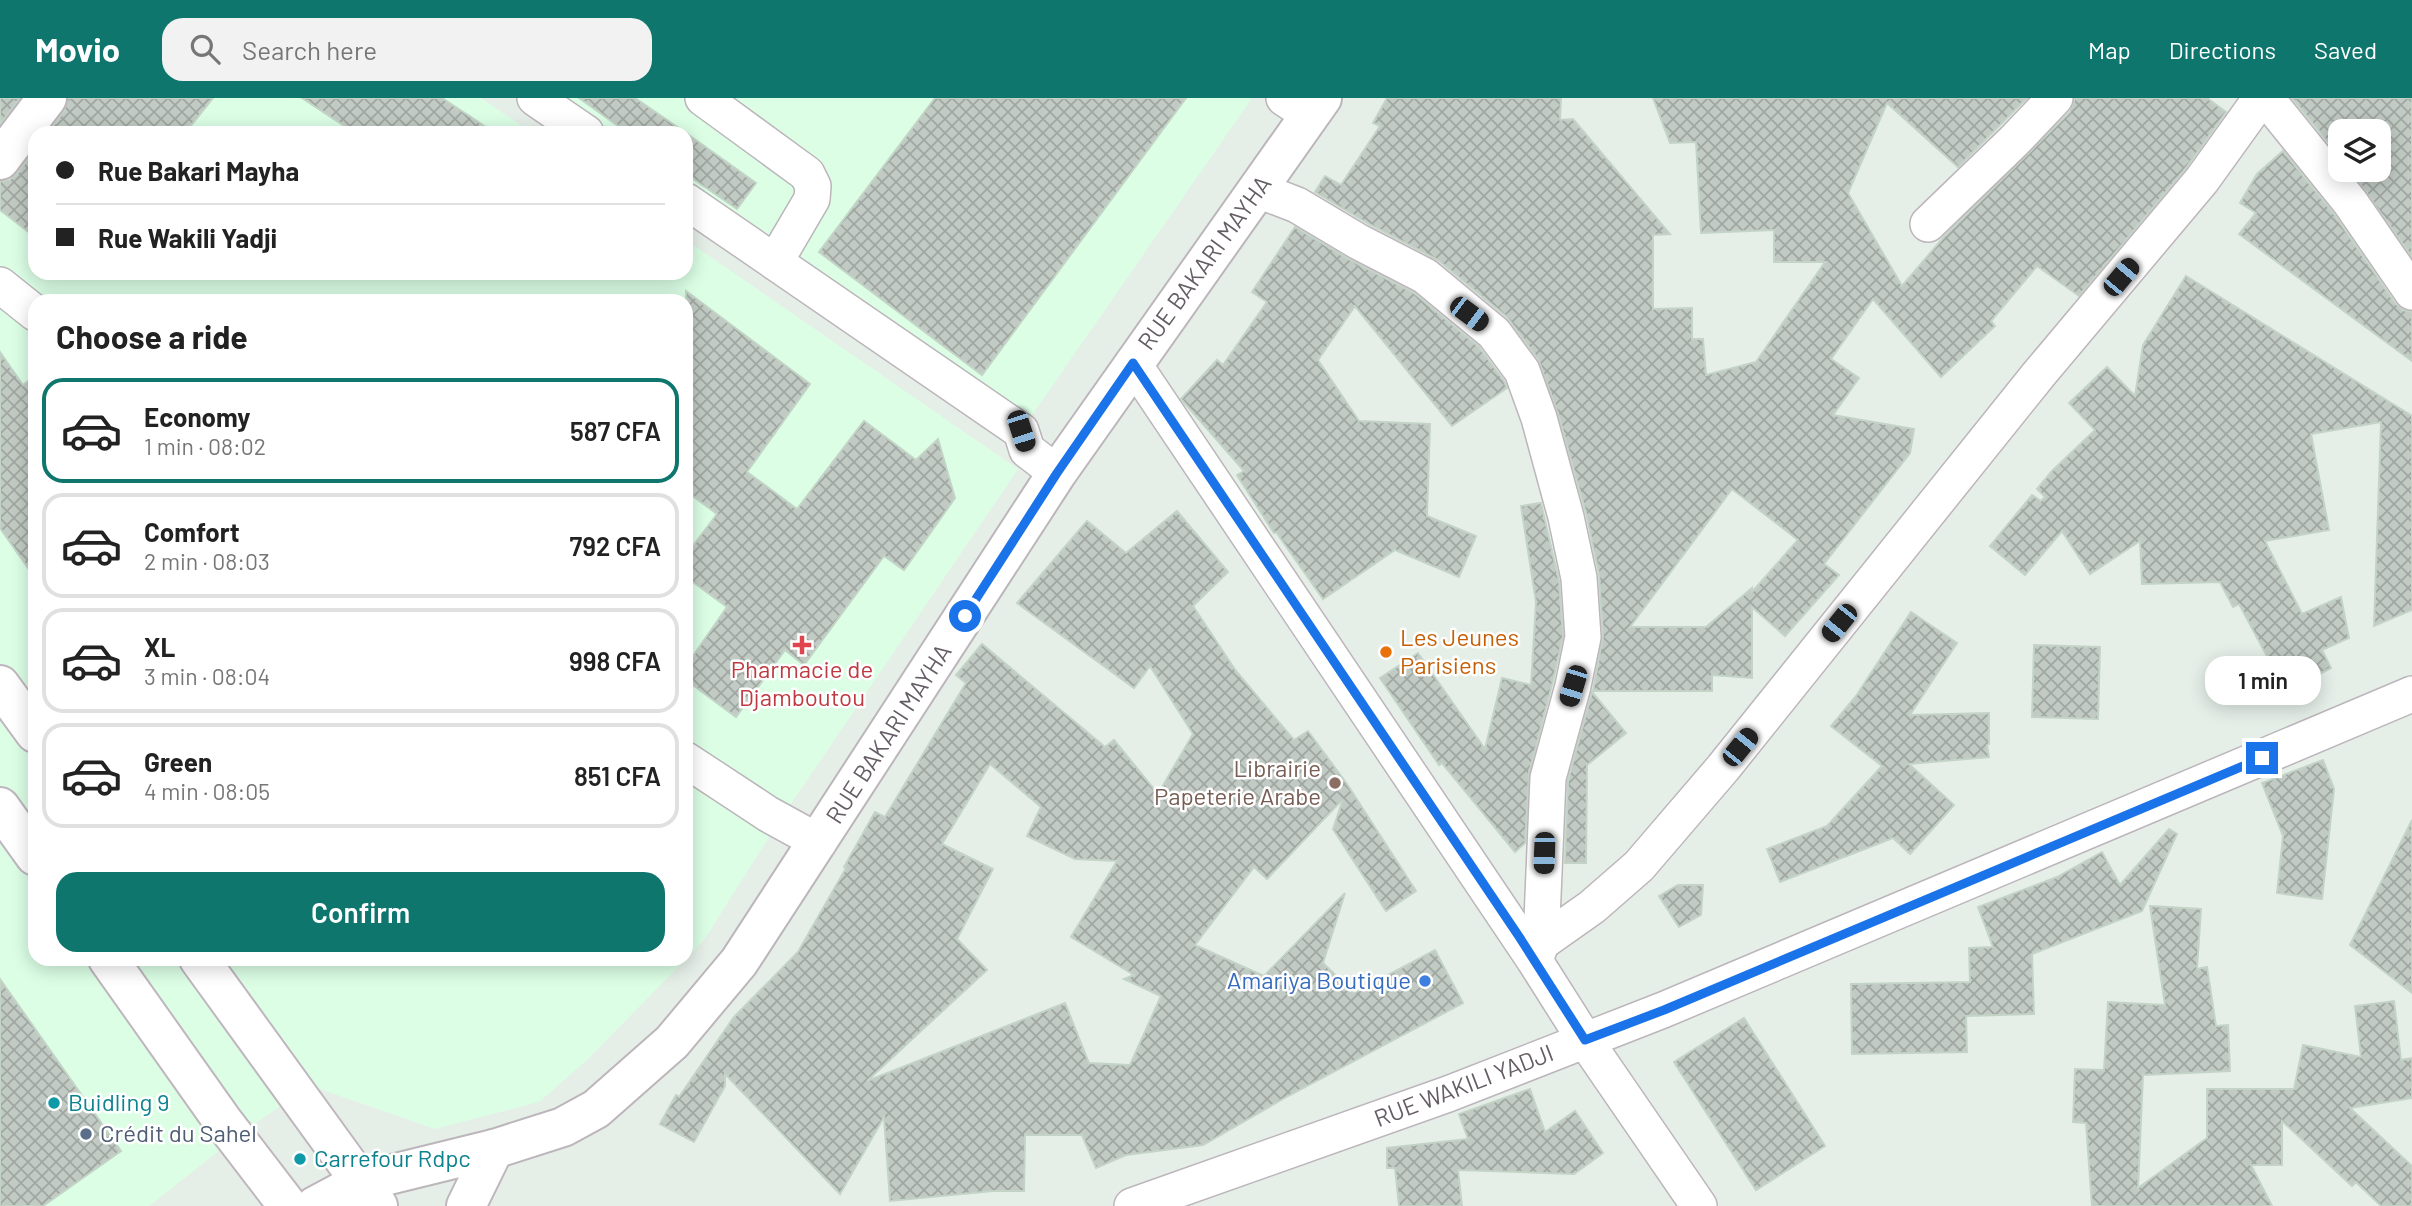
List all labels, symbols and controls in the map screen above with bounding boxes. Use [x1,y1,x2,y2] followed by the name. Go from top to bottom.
[162,18,652,81] search box
[35,29,120,69] text: Movio
[186,30,224,68] icon: search
[242,34,377,65] text: Search here
[2088,35,2131,64] text: Map
[2169,35,2276,64] text: Directions
[2314,35,2377,64] text: Saved
[2328,119,2391,182] map controls
[2328,119,2391,182] button: layers
[98,155,299,186] text: Rue Bakari Mayha
[1131,169,1277,355] street label: RUE BAKARI MAYHA
[98,222,277,253] text: Rue Wakili Yadji
[2100,254,2143,300] car
[1446,293,1493,335] car
[56,317,248,355] text: Choose a ride
[60,399,123,462] icon: car
[144,401,250,432] text: Economy
[1005,408,1038,454] car
[570,415,661,446] text: 587 CFA
[144,432,266,460] text: 1 min · 08:02
[60,514,123,577] icon: car
[144,516,240,547] text: Comfort
[570,530,661,561] text: 792 CFA
[144,547,270,575] text: 2 min · 08:03
[949,600,981,632] route start
[1818,600,1861,646] car
[1400,622,1519,679] place label: Les Jeunes Parisiens
[60,629,123,692] icon: car
[144,631,175,662] text: XL
[794,637,810,653] marker: Pharmacie de Djamboutou
[819,638,957,828] street label: RUE BAKARI MAYHA
[1378,644,1394,660] marker: Les Jeunes Parisiens
[569,645,661,676] text: 998 CFA
[731,654,873,711] place label: Pharmacie de Djamboutou
[2204,656,2320,706] callout: 1 min
[144,662,270,690] text: 3 min · 08:04
[1557,663,1590,709] car
[2238,666,2288,694] text: 1 min
[1719,724,1762,770] car
[2246,742,2278,774] route end
[60,744,123,807] icon: car
[144,746,212,777] text: Green
[1154,753,1321,810] place label: Librairie Papeterie Arabe
[574,760,661,791] text: 851 CFA
[1327,775,1343,791] marker: Librairie Papeterie Arabe
[144,777,270,805] text: 4 min · 08:05
[1533,832,1556,874] car
[56,872,665,952] button: Confirm
[1227,965,1411,994] place label: Amariya Boutique
[1417,973,1433,989] marker: Amariya Boutique
[1370,1037,1557,1132] street label: RUE WAKILI YADJI
[68,1087,170,1116] place label: Buidling 9
[46,1095,62,1111] marker: Buidling 9
[100,1118,257,1147] place label: Crédit du Sahel
[78,1126,94,1142] marker: Crédit du Sahel
[314,1143,471,1172] place label: Carrefour Rdpc
[292,1151,308,1167] marker: Carrefour Rdpc

